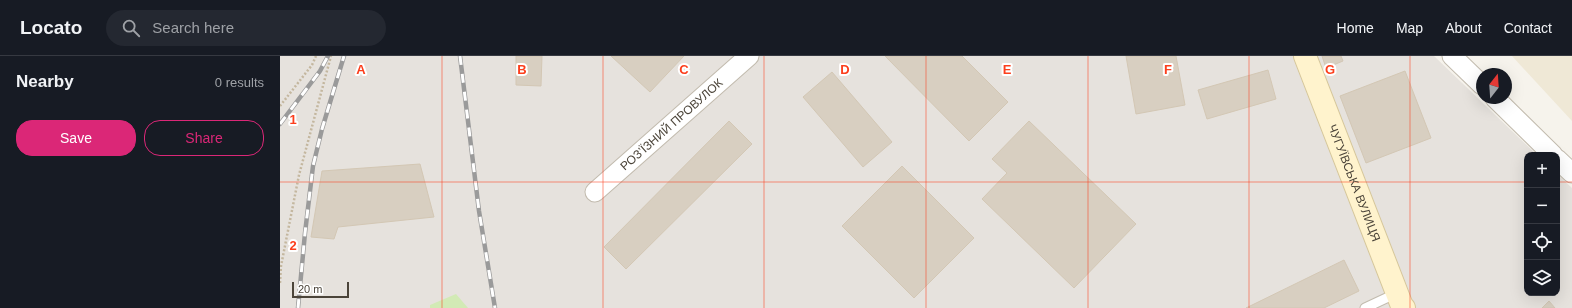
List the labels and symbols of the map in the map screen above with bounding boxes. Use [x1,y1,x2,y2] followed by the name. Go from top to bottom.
[356,62,366,77] text: A
[517,62,527,77] text: B
[679,62,689,77] text: C
[840,62,850,77] text: D
[1003,62,1012,77] text: E
[1164,62,1172,77] text: F
[1325,62,1335,77] text: G
[1476,68,1512,104] north arrow
[617,76,725,173] street label: РОЗ’ЇЗНИЙ ПРОВУЛОК
[289,112,297,127] text: 1
[1325,122,1383,243] street label: ЧУГУЇВСЬКА ВУЛИЦЯ
[289,238,297,253] text: 2
[292,280,349,299] scale bar

